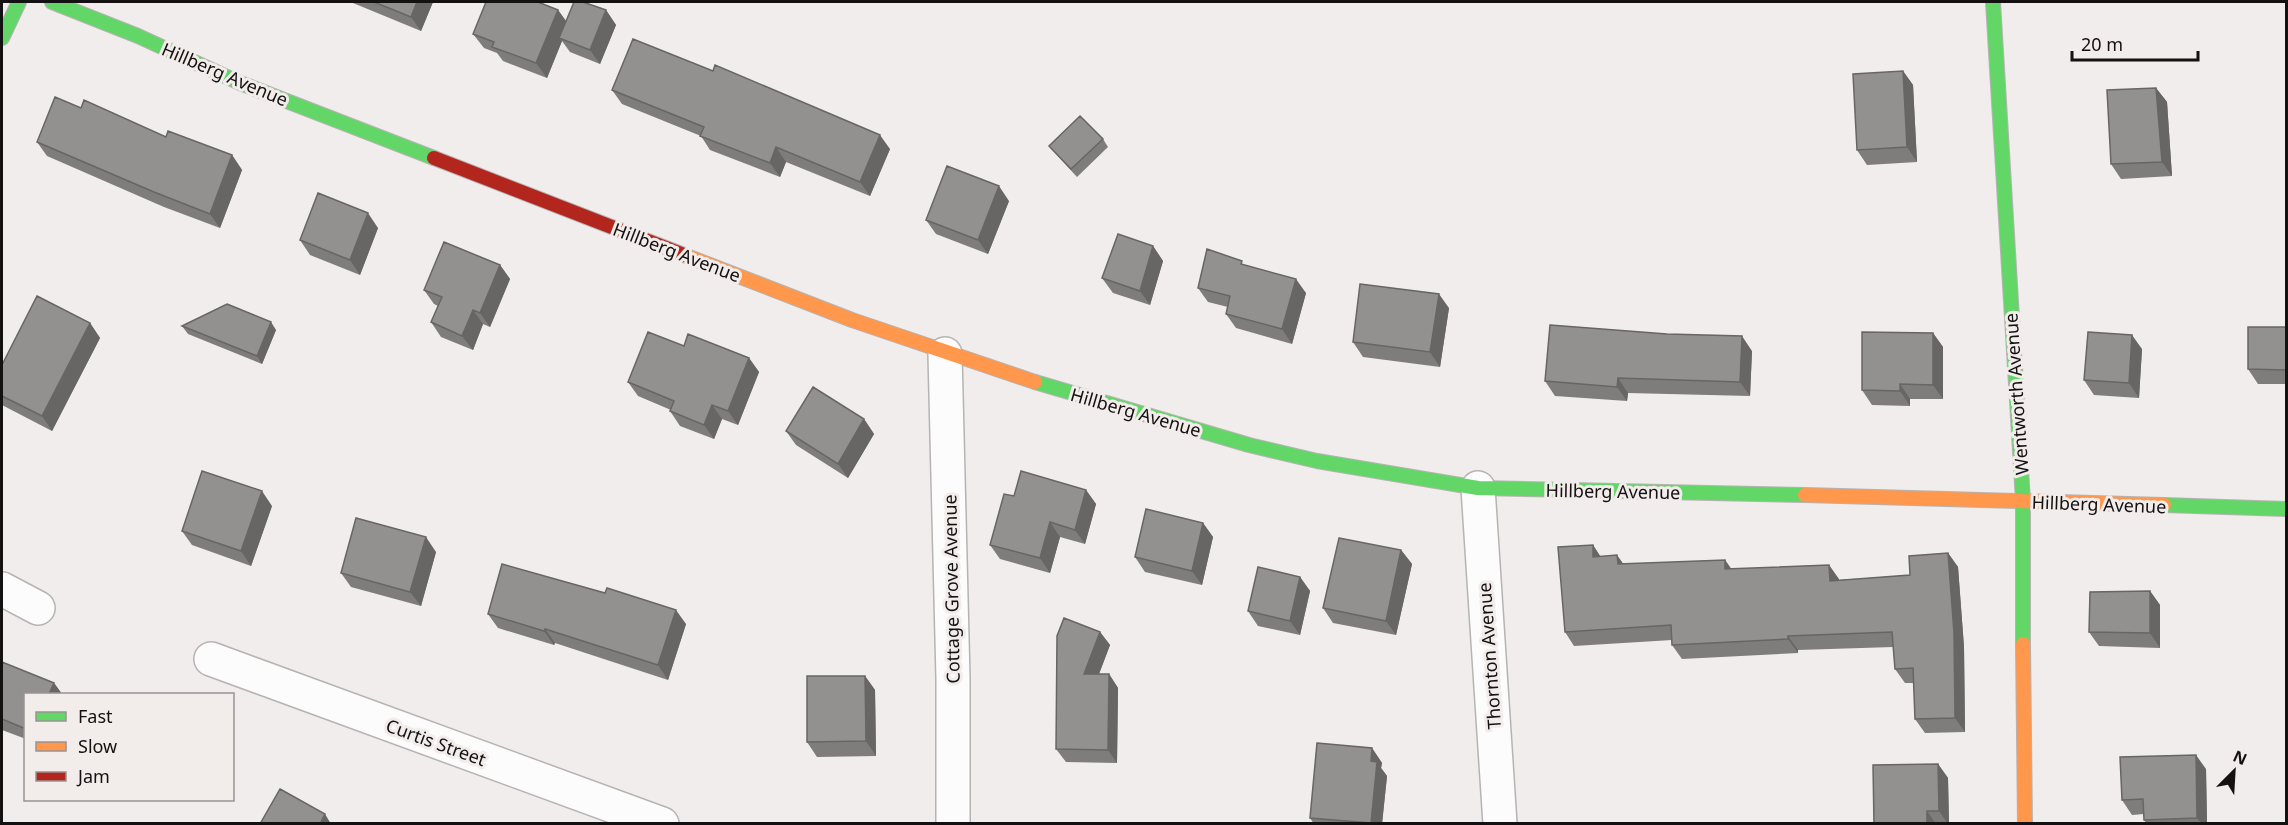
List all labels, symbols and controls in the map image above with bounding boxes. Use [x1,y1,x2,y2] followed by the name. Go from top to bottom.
[2072,24,2198,62] scale bar
[2081,32,2123,56] text: 20 m
[158,37,292,111] street label: Hillberg Avenue
[610,217,744,287] street label: Hillberg Avenue
[1998,312,2034,476] street label: Wentworth Avenue
[1068,382,1204,442] street label: Hillberg Avenue
[1545,478,1681,504] street label: Hillberg Avenue
[2031,490,2167,518] street label: Hillberg Avenue
[937,494,965,684] street label: Cottage Grove Avenue
[1472,582,1506,730] street label: Thornton Avenue
[24,693,234,801] legend
[78,704,113,728] text: Fast
[383,713,490,771] street label: Curtis Street
[78,734,117,758] text: Slow
[2204,741,2264,801] north arrow
[2230,745,2251,770] text: N
[76,764,110,788] text: Jam

